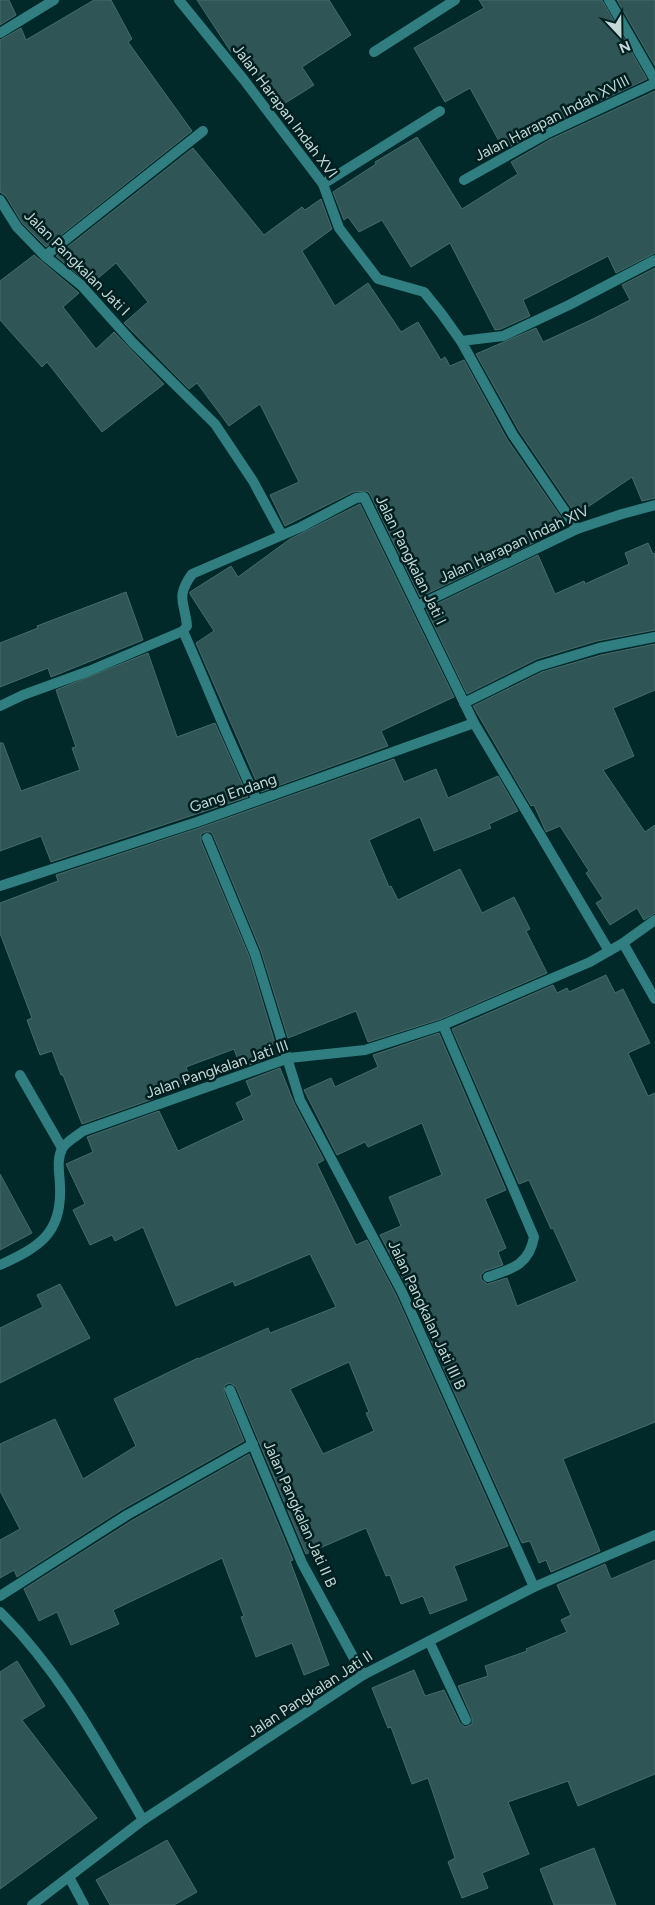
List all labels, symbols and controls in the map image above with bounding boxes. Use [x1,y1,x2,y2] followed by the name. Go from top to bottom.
[595,10,645,60] north arrow
[616,37,633,56] text: N
[229,40,341,182] street label: Jalan Harapan Indah XVI
[472,71,632,165] street label: Jalan Harapan Indah XVIII
[20,206,134,320] street label: Jalan Pangkalan Jati I
[372,492,450,628] street label: Jalan Pangkalan Jati I
[436,501,592,587] street label: Jalan Harapan Indah XIV
[187,770,279,816] street label: Gang Endang
[143,1036,291,1102] street label: Jalan Pangkalan Jati III
[384,1237,470,1393] street label: Jalan Pangkalan Jati III B
[259,1438,341,1590] street label: Jalan Pangkalan Jati II B
[244,1647,376,1741] street label: Jalan Pangkalan Jati II

